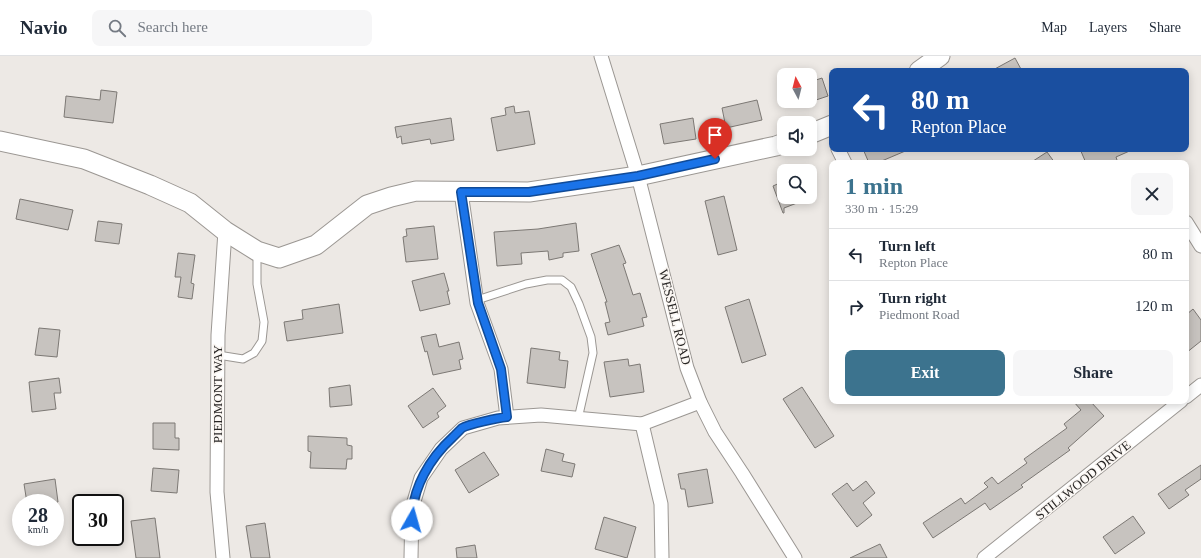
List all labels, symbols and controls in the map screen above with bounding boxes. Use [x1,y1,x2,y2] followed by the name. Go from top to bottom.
[92,10,372,46] search box
[20,17,68,38] text: Navio
[106,17,128,39] icon: search
[138,19,208,35] text: Search here
[1041,20,1067,35] text: Map
[1089,20,1127,35] text: Layers
[1149,20,1181,35] text: Share
[777,68,817,108] north arrow
[777,68,817,204] map controls
[845,84,897,136] icon: left
[911,84,969,115] text: 80 m
[777,116,817,156] button: sound
[911,117,1006,137] text: Repton Place
[698,118,732,159] pin
[704,124,726,146] icon: arrive
[777,164,817,204] button: search
[845,173,903,199] text: 1 min
[1131,173,1173,215] button: close
[845,201,918,216] text: 330 m · 15:29
[879,238,936,254] text: Turn left
[845,244,867,266] icon: left
[1143,246,1173,262] text: 80 m
[879,255,948,270] text: Repton Place
[656,268,694,366] street label: WESSELL ROAD
[879,290,946,306] text: Turn right
[845,296,867,318] icon: right
[1135,298,1173,314] text: 120 m
[879,307,960,322] text: Piedmont Road
[210,344,225,443] street label: PIEDMONT WAY
[845,350,1005,396] button: Exit
[1013,350,1173,396] button: Share
[1032,437,1134,523] street label: STILLWOOD DRIVE
[72,494,124,546] speed limit sign: 30
[391,499,433,541] position arrow
[28,504,48,526] text: 28
[28,524,48,535] text: km/h

